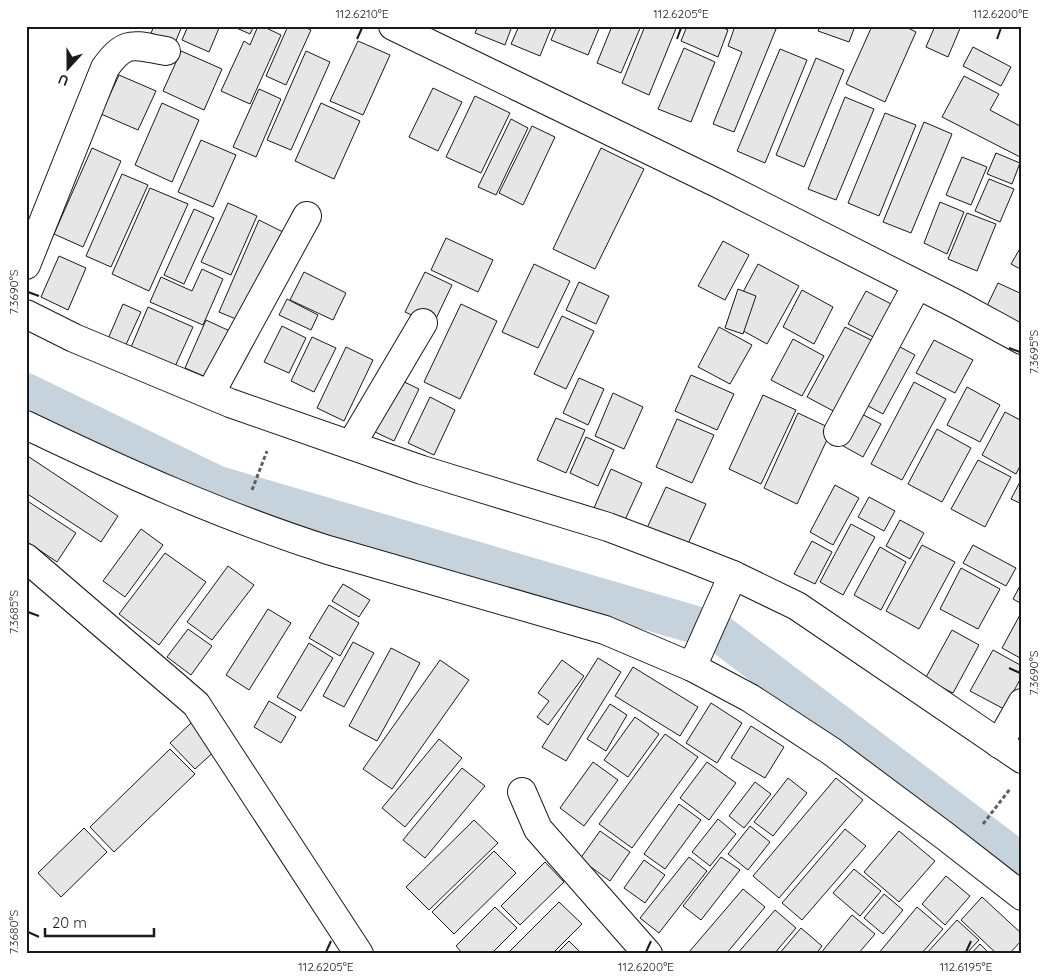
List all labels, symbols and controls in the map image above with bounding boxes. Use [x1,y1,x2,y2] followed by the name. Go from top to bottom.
[335,6,389,21] text: 112.6210°E
[653,6,709,21] text: 112.6205°E
[973,6,1029,21] text: 112.6200°E
[42,42,92,92] north arrow
[56,70,71,90] text: U
[6,269,21,314] text: 7.3690°S
[1026,330,1041,374] text: 7.3695°S
[6,590,21,634] text: 7.3685°S
[1026,650,1041,695] text: 7.3690°S
[45,905,154,937] scale bar
[6,909,21,954] text: 7.3680°S
[52,913,87,932] text: 20 m
[298,959,354,974] text: 112.6205°E
[618,959,674,974] text: 112.6200°E
[940,959,992,974] text: 112.6195°E

